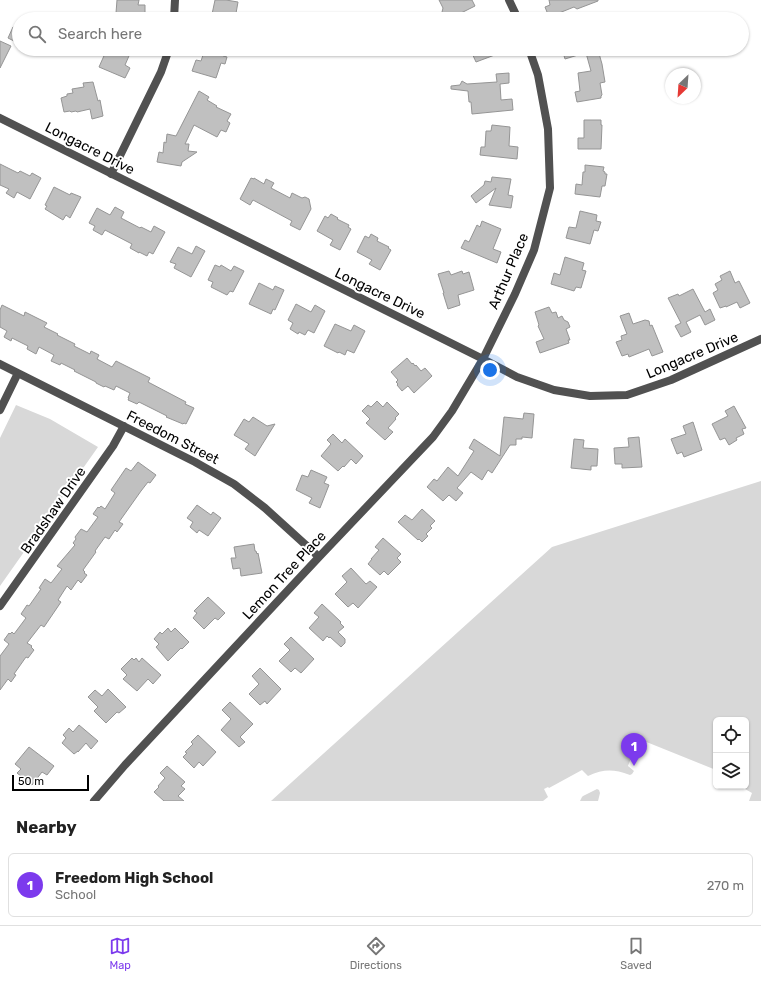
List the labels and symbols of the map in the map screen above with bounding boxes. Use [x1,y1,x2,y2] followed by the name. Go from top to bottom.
[665,68,701,104] north arrow
[42,119,138,178] street label: Longacre Drive
[485,230,532,312] street label: Arthur Place
[332,264,428,323] street label: Longacre Drive
[644,328,741,382] street label: Longacre Drive
[480,360,500,380] your location
[124,407,222,468] street label: Freedom Street
[17,464,90,557] street label: Bradshaw Drive
[239,528,330,623] street label: Lemon Tree Place
[621,733,647,766] pin: 1
[12,773,89,792] scale bar

